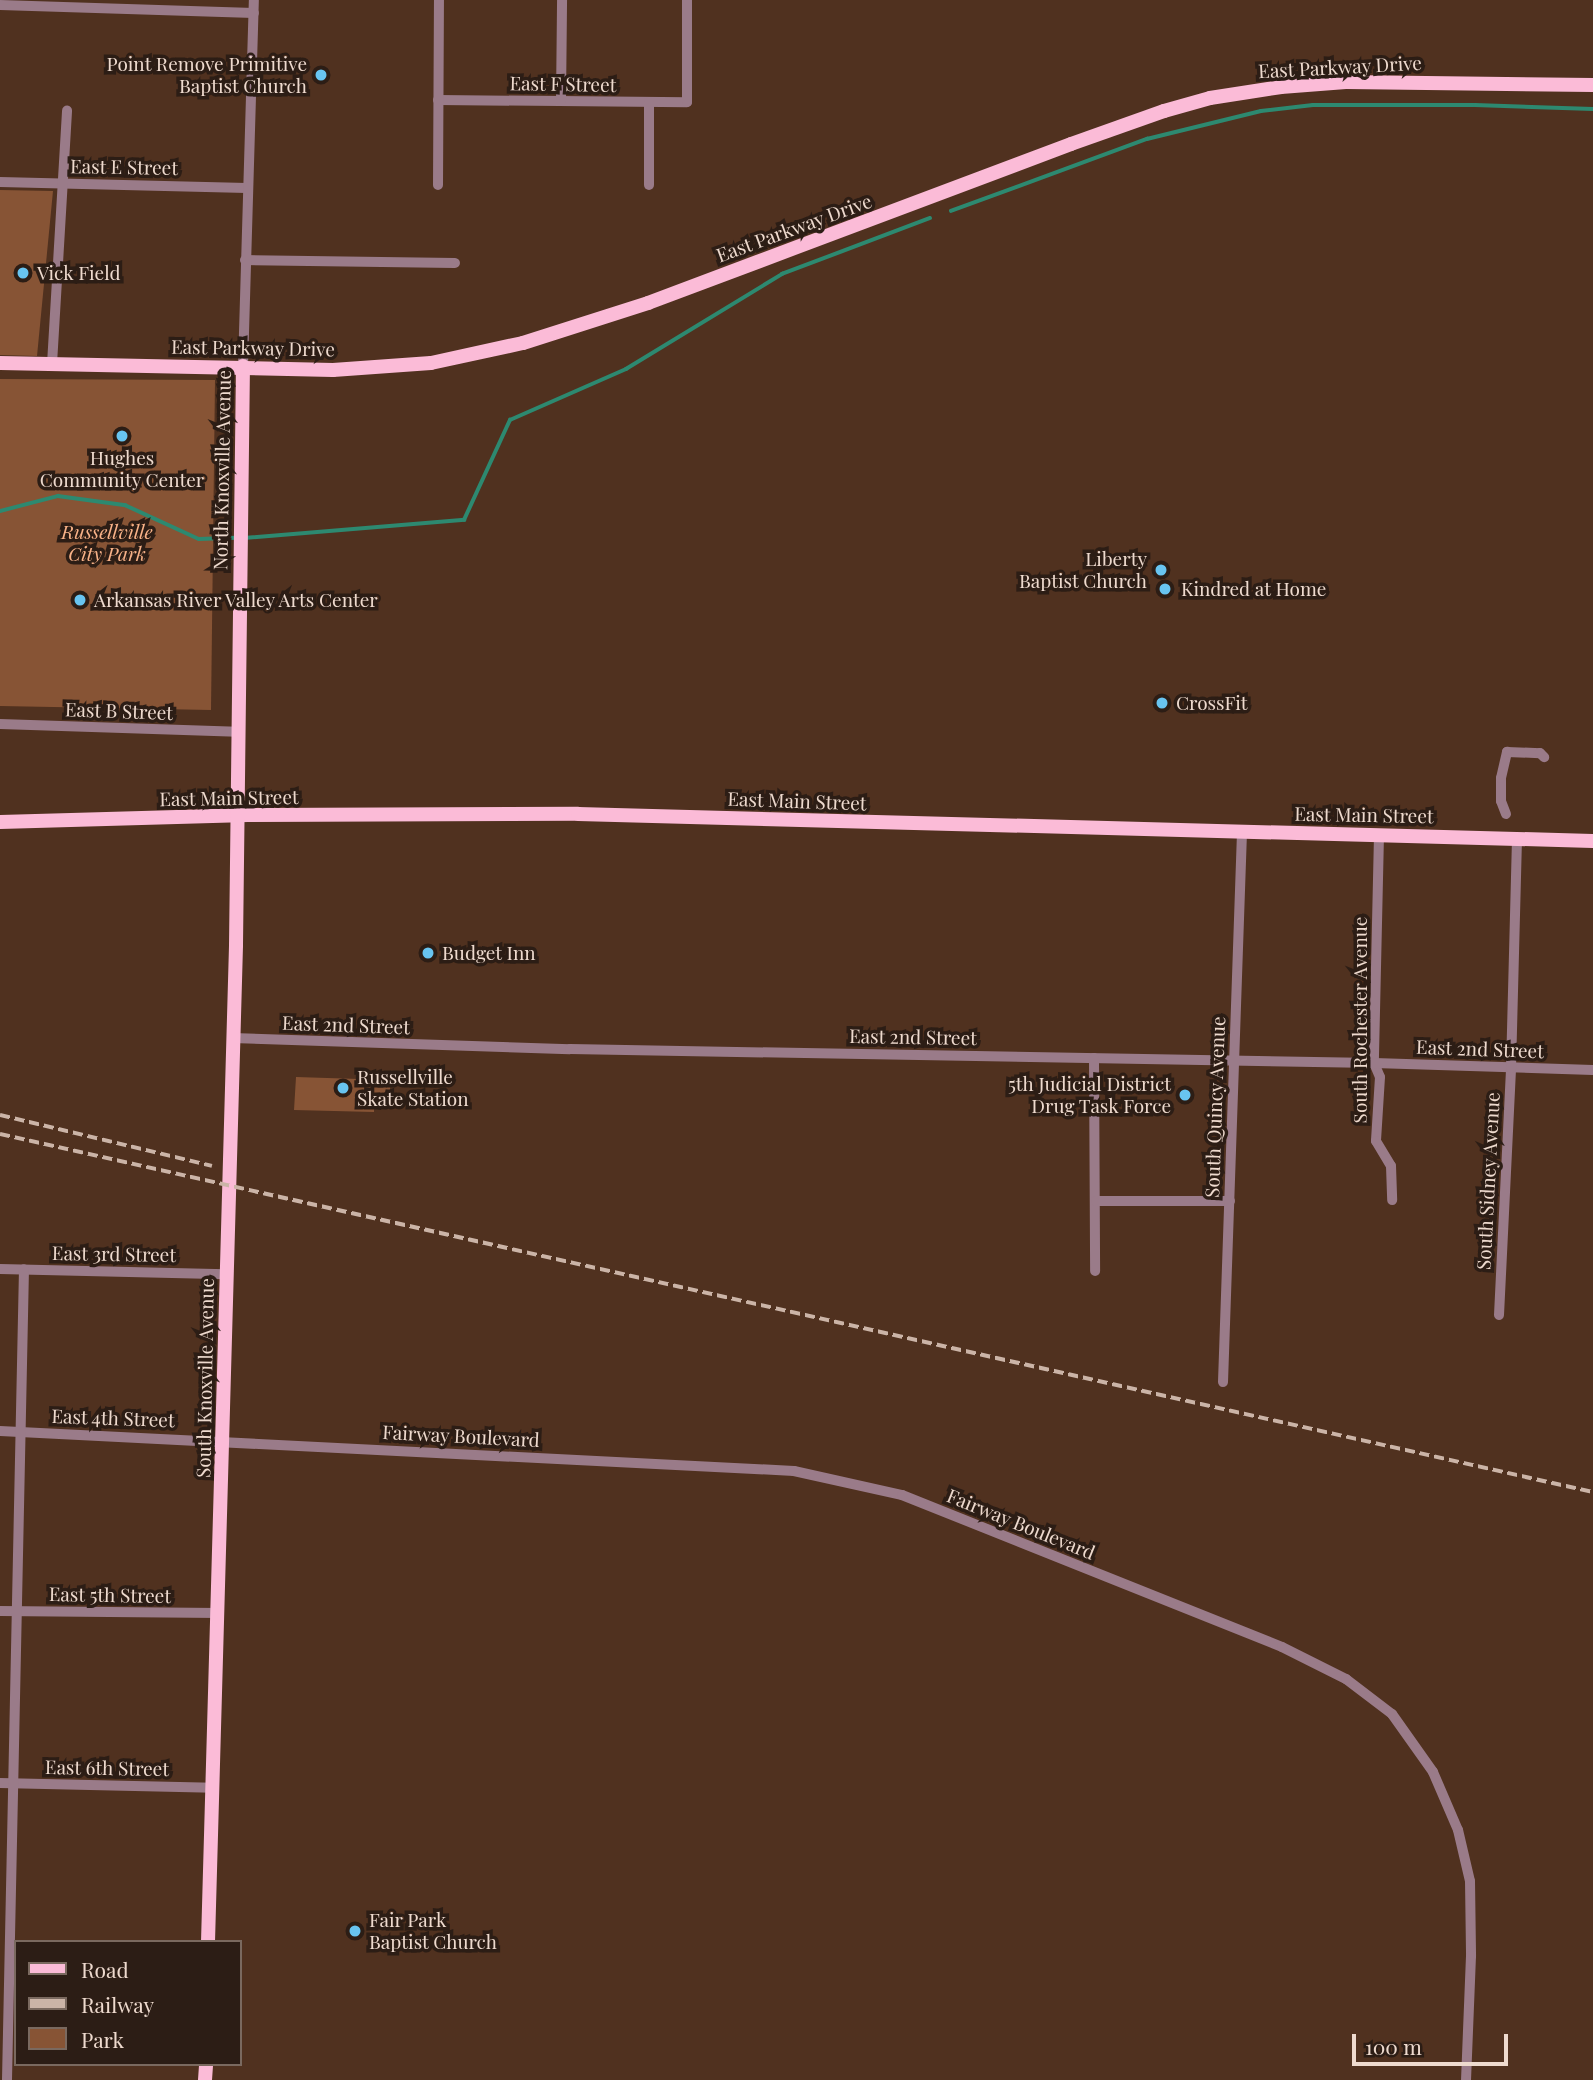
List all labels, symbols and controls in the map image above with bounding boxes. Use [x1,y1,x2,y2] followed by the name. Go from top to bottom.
[1257,51,1423,83] street label: East Parkway Drive
[106,53,307,97] place label: Point Remove Primitive Baptist Church
[313,67,329,83] marker: Point Remove Primitive Baptist Church
[509,72,617,96] street label: East F Street
[70,155,178,179] street label: East E Street
[713,189,875,267] street label: East Parkway Drive
[37,262,121,284] place label: Vick Field
[15,265,31,281] marker: Vick Field
[171,335,335,361] street label: East Parkway Drive
[209,369,235,571] street label: North Knoxville Avenue
[114,428,130,444] marker: Hughes Community Center
[39,447,205,491] place label: Hughes Community Center
[61,521,153,565] park label: Russellville City Park
[1019,548,1147,592] place label: Liberty Baptist Church
[1153,562,1169,578] marker: Liberty Baptist Church
[1181,578,1327,600] place label: Kindred at Home
[1155,579,1175,599] marker: Kindred at Home
[94,589,380,611] place label: Arkansas River Valley Arts Center
[72,592,88,608] marker: Arkansas River Valley Arts Center
[1176,692,1247,714] place label: CrossFit
[1154,695,1170,711] marker: CrossFit
[64,698,174,724] street label: East B Street
[159,785,299,811] street label: East Main Street
[727,787,867,815] street label: East Main Street
[1294,802,1434,828] street label: East Main Street
[1349,916,1371,1124] street label: South Rochester Avenue
[442,942,536,964] place label: Budget Inn
[420,945,436,961] marker: Budget Inn
[282,1011,410,1039] street label: East 2nd Street
[1200,1015,1230,1199] street label: South Quincy Avenue
[849,1024,977,1050] street label: East 2nd Street
[1416,1035,1544,1063] street label: East 2nd Street
[357,1066,469,1110] place label: Russellville Skate Station
[1008,1073,1171,1117] place label: 5th Judicial District Drug Task Force
[335,1080,351,1096] marker: Russellville Skate Station
[1177,1087,1193,1103] marker: 5th Judicial District Drug Task Force
[1472,1091,1504,1271] street label: South Sidney Avenue
[52,1242,176,1266] street label: East 3rd Street
[192,1277,218,1479] street label: South Knoxville Avenue
[51,1404,175,1432] street label: East 4th Street
[382,1420,540,1452] street label: Fairway Boulevard
[943,1484,1099,1564] street label: Fairway Boulevard
[49,1583,171,1607] street label: East 5th Street
[45,1756,169,1780] street label: East 6th Street
[369,1909,497,1953] place label: Fair Park Baptist Church
[347,1923,363,1939] marker: Fair Park Baptist Church
[14,1940,242,2066] legend
[81,1955,129,1983] text: Road
[81,1990,154,2018] text: Railway
[1355,2021,1511,2064] scale bar
[81,2025,124,2053] text: Park
[1365,2032,1422,2060] text: 100 m

